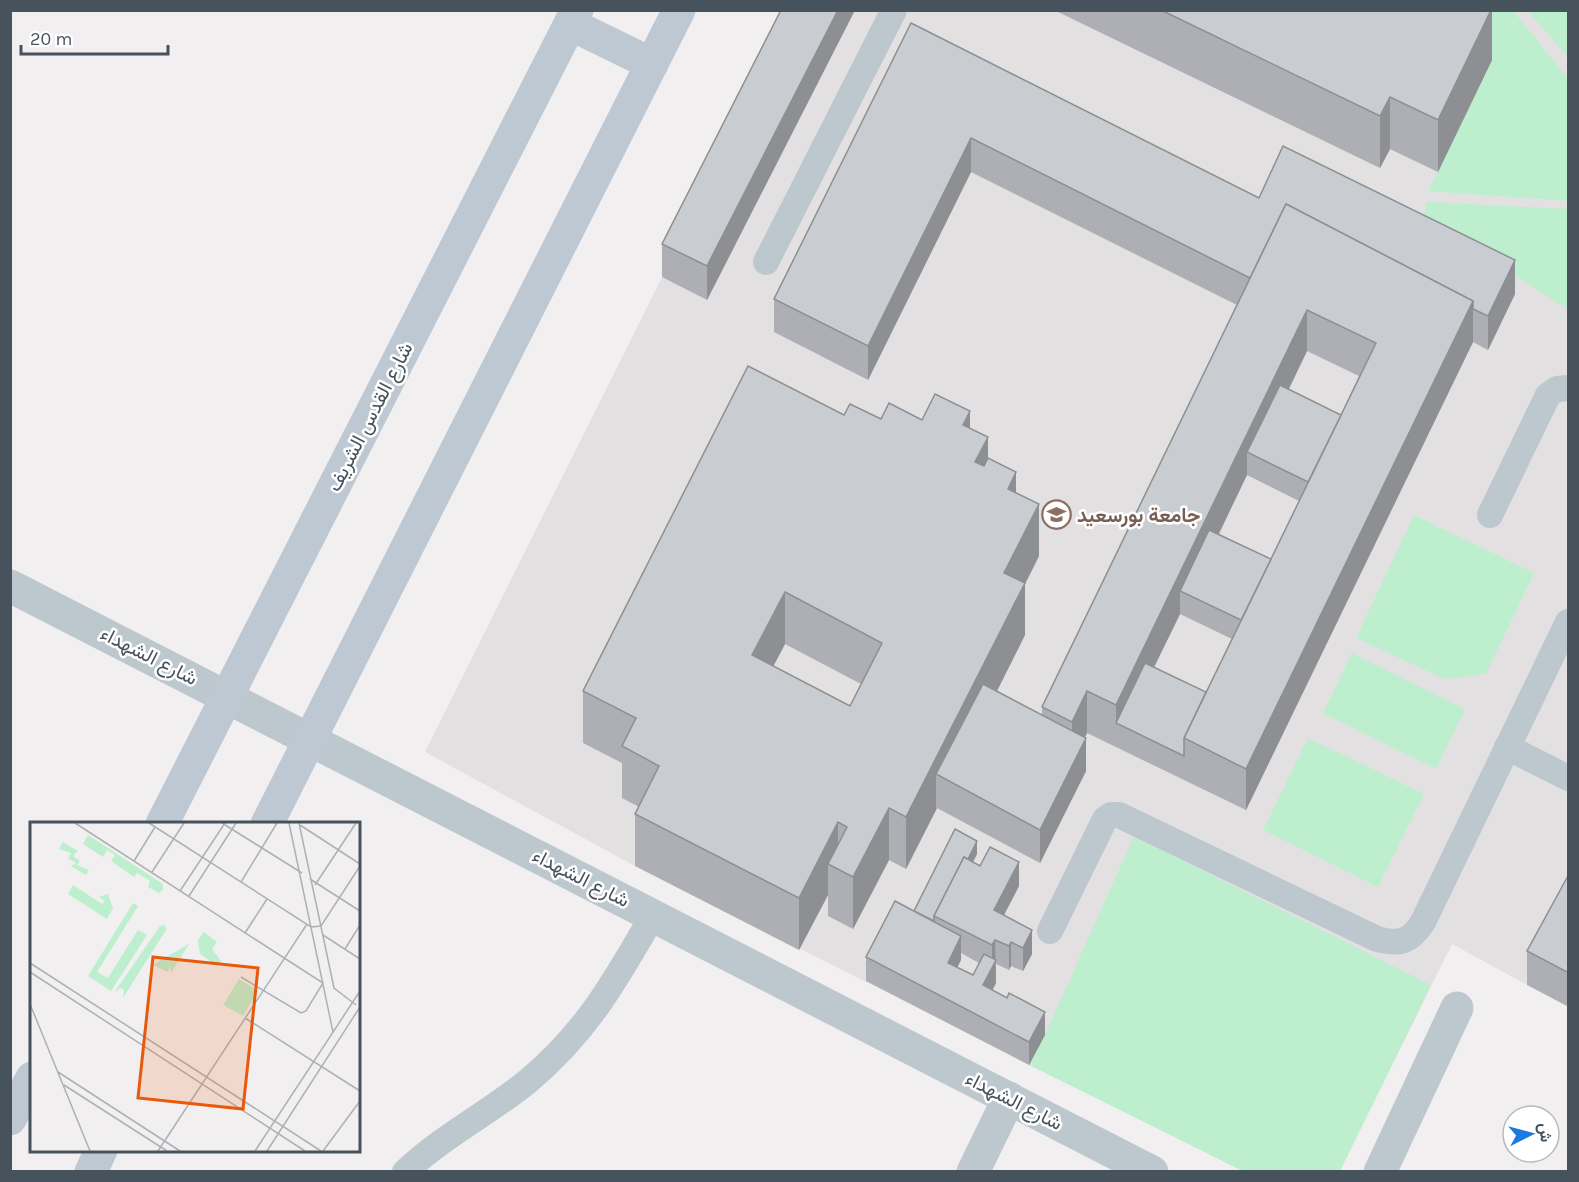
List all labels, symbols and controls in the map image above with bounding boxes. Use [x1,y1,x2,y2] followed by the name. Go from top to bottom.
[21,18,168,56] scale bar
[30,28,72,50] text: 20 m
[322,339,419,496] street label: شارع القدس الشريف
[1040,499,1072,531] school or university icon: جامعة بورسعيد
[1077,504,1200,528] place label: جامعة بورسعيد
[96,622,201,692] street label: شارع الشهداء
[30,822,360,1152] inset map
[528,844,633,914] street label: شارع الشهداء
[961,1067,1066,1137] street label: شارع الشهداء
[1501,1104,1561,1164] north arrow
[1535,1122,1556,1143] text: ش

